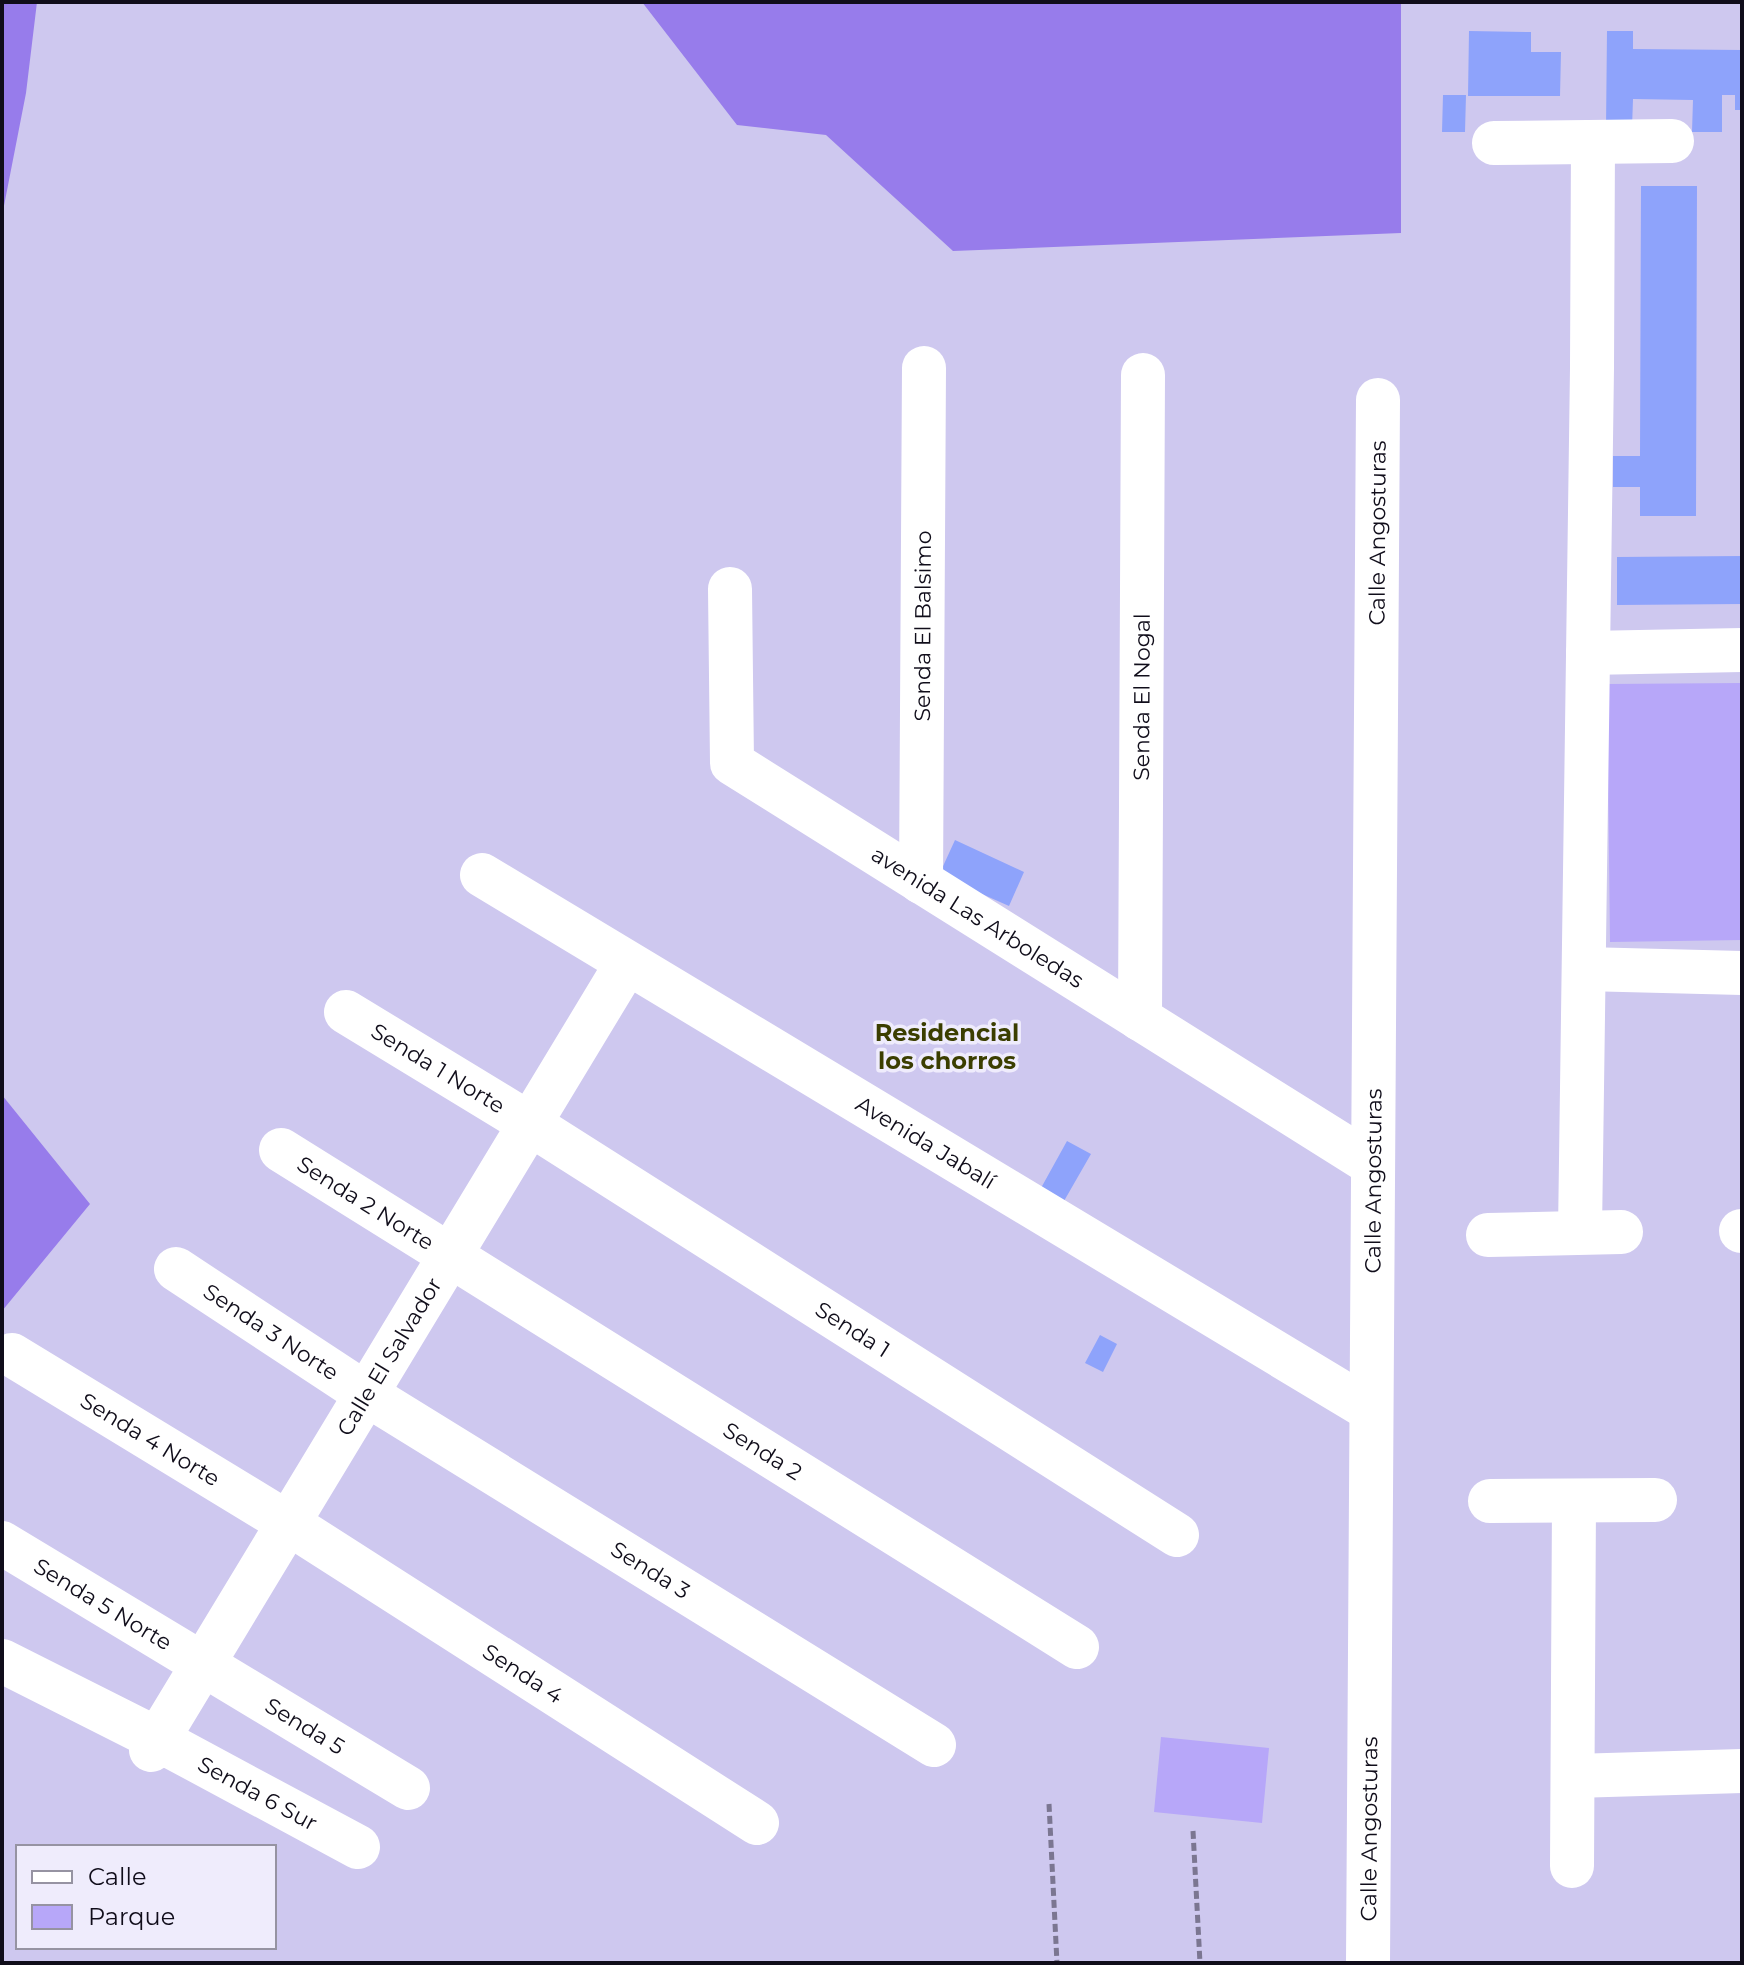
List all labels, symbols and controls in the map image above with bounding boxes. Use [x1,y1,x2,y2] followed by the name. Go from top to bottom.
[1363,440,1391,626] street label: Calle Angosturas
[908,530,937,722] street label: Senda El Balsimo
[1128,613,1155,781] street label: Senda El Nogal
[866,840,1089,994] street label: avenida Las Arboledas
[366,1017,510,1119] street label: Senda 1 Norte
[875,1018,1019,1075] district label: Residencial los chorros
[1359,1088,1387,1274] street label: Calle Angosturas
[851,1090,1002,1195] street label: Avenida Jabalí
[292,1150,439,1256] street label: Senda 2 Norte
[331,1272,447,1440] street label: Calle El Salvador
[199,1277,344,1386] street label: Senda 3 Norte
[811,1295,895,1363] street label: Senda 1
[76,1387,225,1492] street label: Senda 4 Norte
[718,1416,807,1486] street label: Senda 2
[606,1535,695,1604] street label: Senda 3
[29,1552,177,1656] street label: Senda 5 Norte
[478,1638,568,1709] street label: Senda 4
[261,1692,350,1760] street label: Senda 5
[1355,1736,1383,1922] street label: Calle Angosturas
[193,1750,322,1836] street label: Senda 6 Sur
[16,1845,276,1949] legend
[88,1862,146,1891] text: Calle
[88,1902,175,1931] text: Parque

